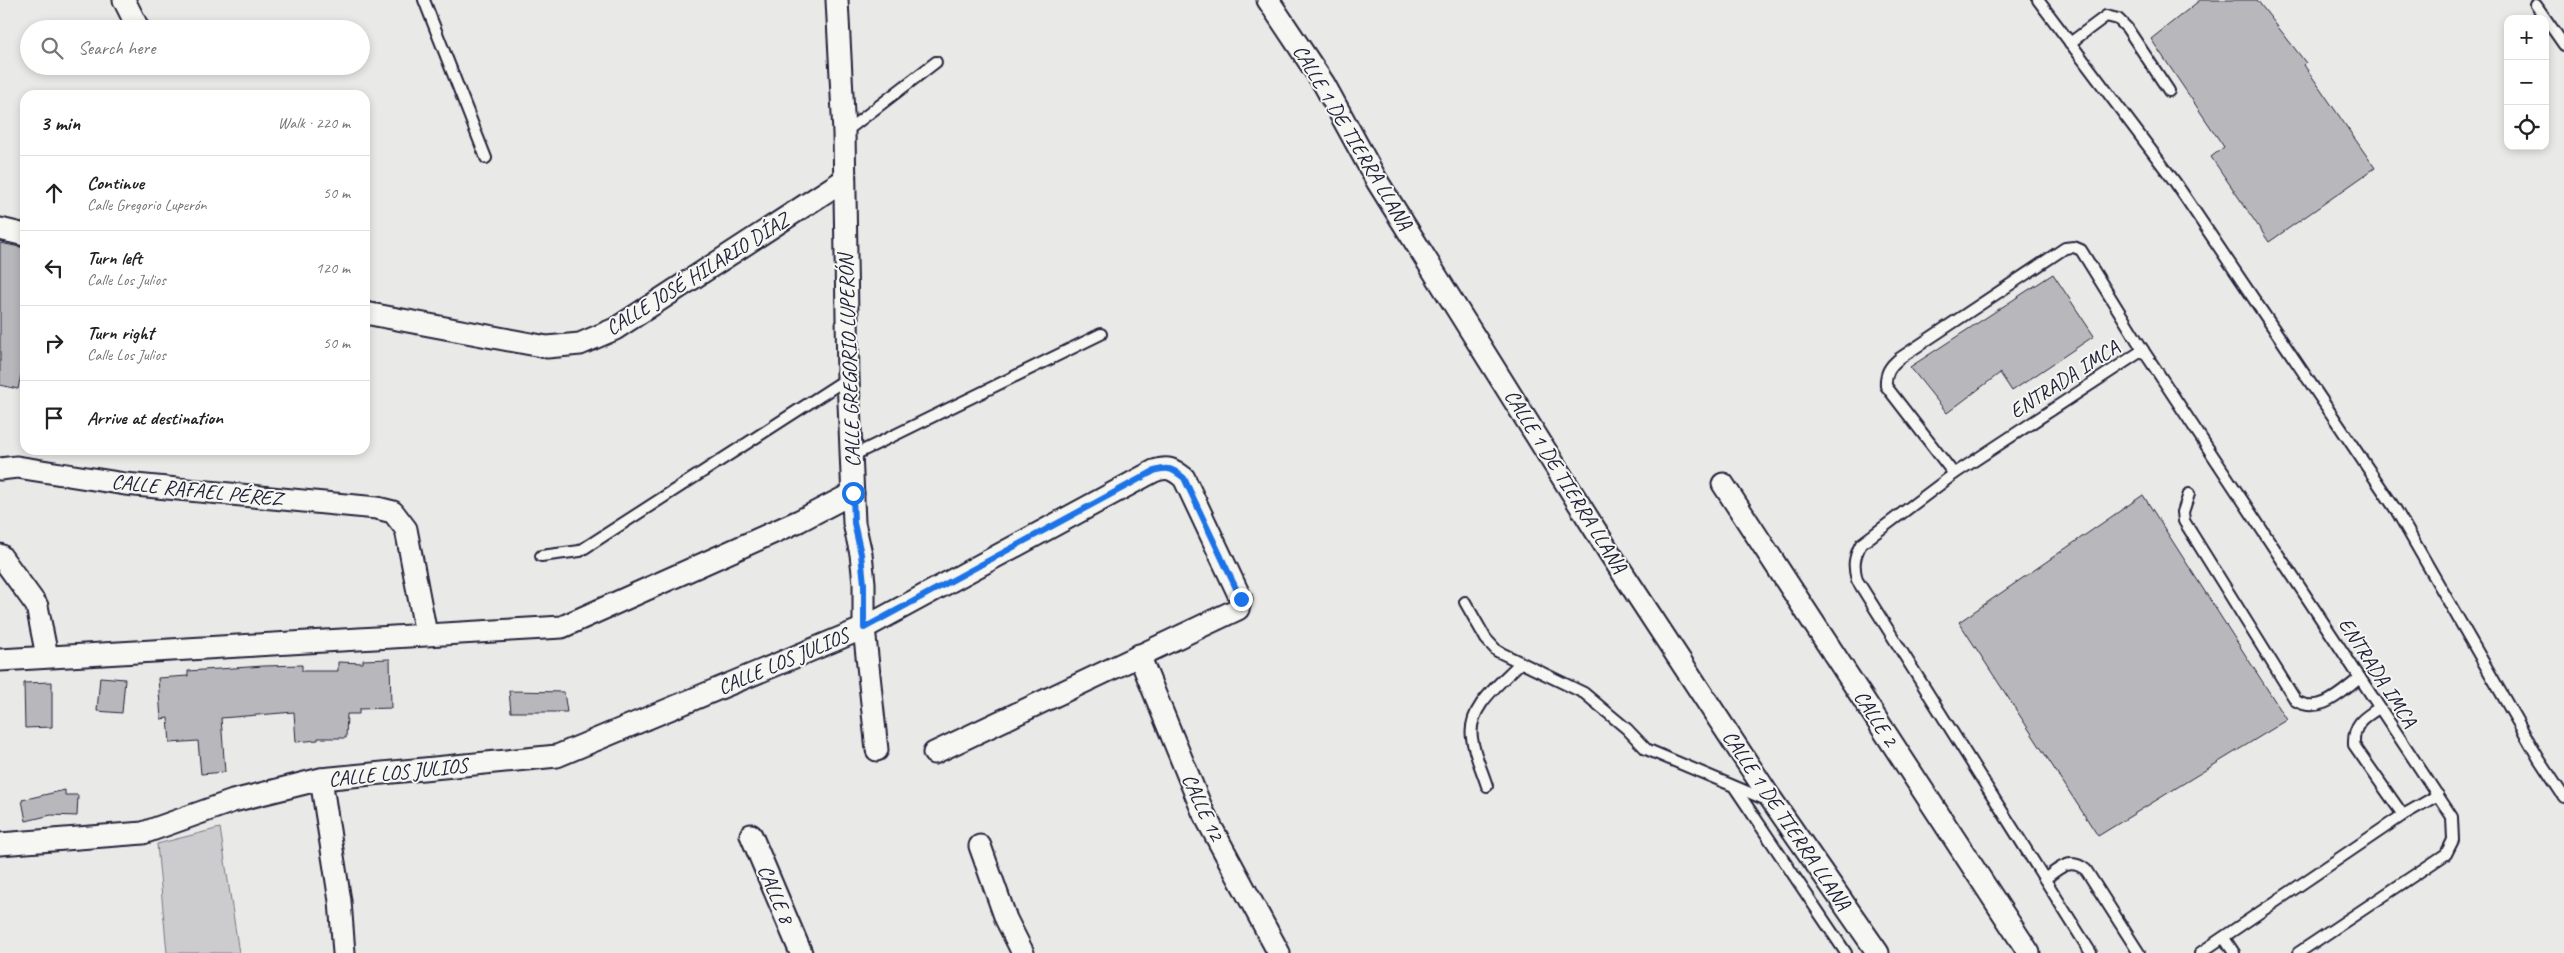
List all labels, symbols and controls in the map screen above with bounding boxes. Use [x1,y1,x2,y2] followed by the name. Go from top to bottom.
[2504,15,2549,150] map controls
[2504,15,2549,60] button: +
[20,20,370,75] search box
[38,34,66,62] icon: search
[78,36,155,60] text: Search here
[1287,40,1419,235] street label: CALLE 1 DE TIERRA LLANA
[2504,60,2549,105] button: −
[2504,105,2549,150] button: locate
[40,110,80,136] text: 3 min
[278,113,350,133] text: Walk · 220 m
[87,171,144,195] text: Continue
[40,179,68,207] icon: ahead
[323,183,350,203] text: 50 m
[87,195,207,215] text: Calle Gregorio Luperón
[601,206,796,341] street label: CALLE JOSÉ HILARIO DÍAZ
[87,246,142,270] text: Turn left
[832,251,866,468] street label: CALLE GREGORIO LUPERÓN
[40,254,68,282] icon: left
[316,258,350,278] text: 120 m
[87,270,166,290] text: Calle Los Julios
[87,321,154,345] text: Turn right
[40,329,68,357] icon: right
[323,333,350,353] text: 50 m
[2004,334,2124,424] street label: ENTRADA IMCA
[87,345,166,365] text: Calle Los Julios
[1499,384,1633,578] street label: CALLE 1 DE TIERRA LLANA
[40,404,68,432] icon: arrive
[87,406,223,430] text: Arrive at destination
[110,468,287,512] street label: CALLE RAFAEL PÉREZ
[842,482,865,505] route start
[1230,588,1253,611] route end
[2333,612,2423,732] street label: ENTRADA IMCA
[714,621,855,700] street label: CALLE LOS JULIOS
[1848,685,1904,752] street label: CALLE 2
[1717,725,1857,915] street label: CALLE 1 DE TIERRA LLANA
[327,751,472,792] street label: CALLE LOS JULIOS
[1176,769,1230,846] street label: CALLE 12
[752,861,801,930] street label: CALLE 8

